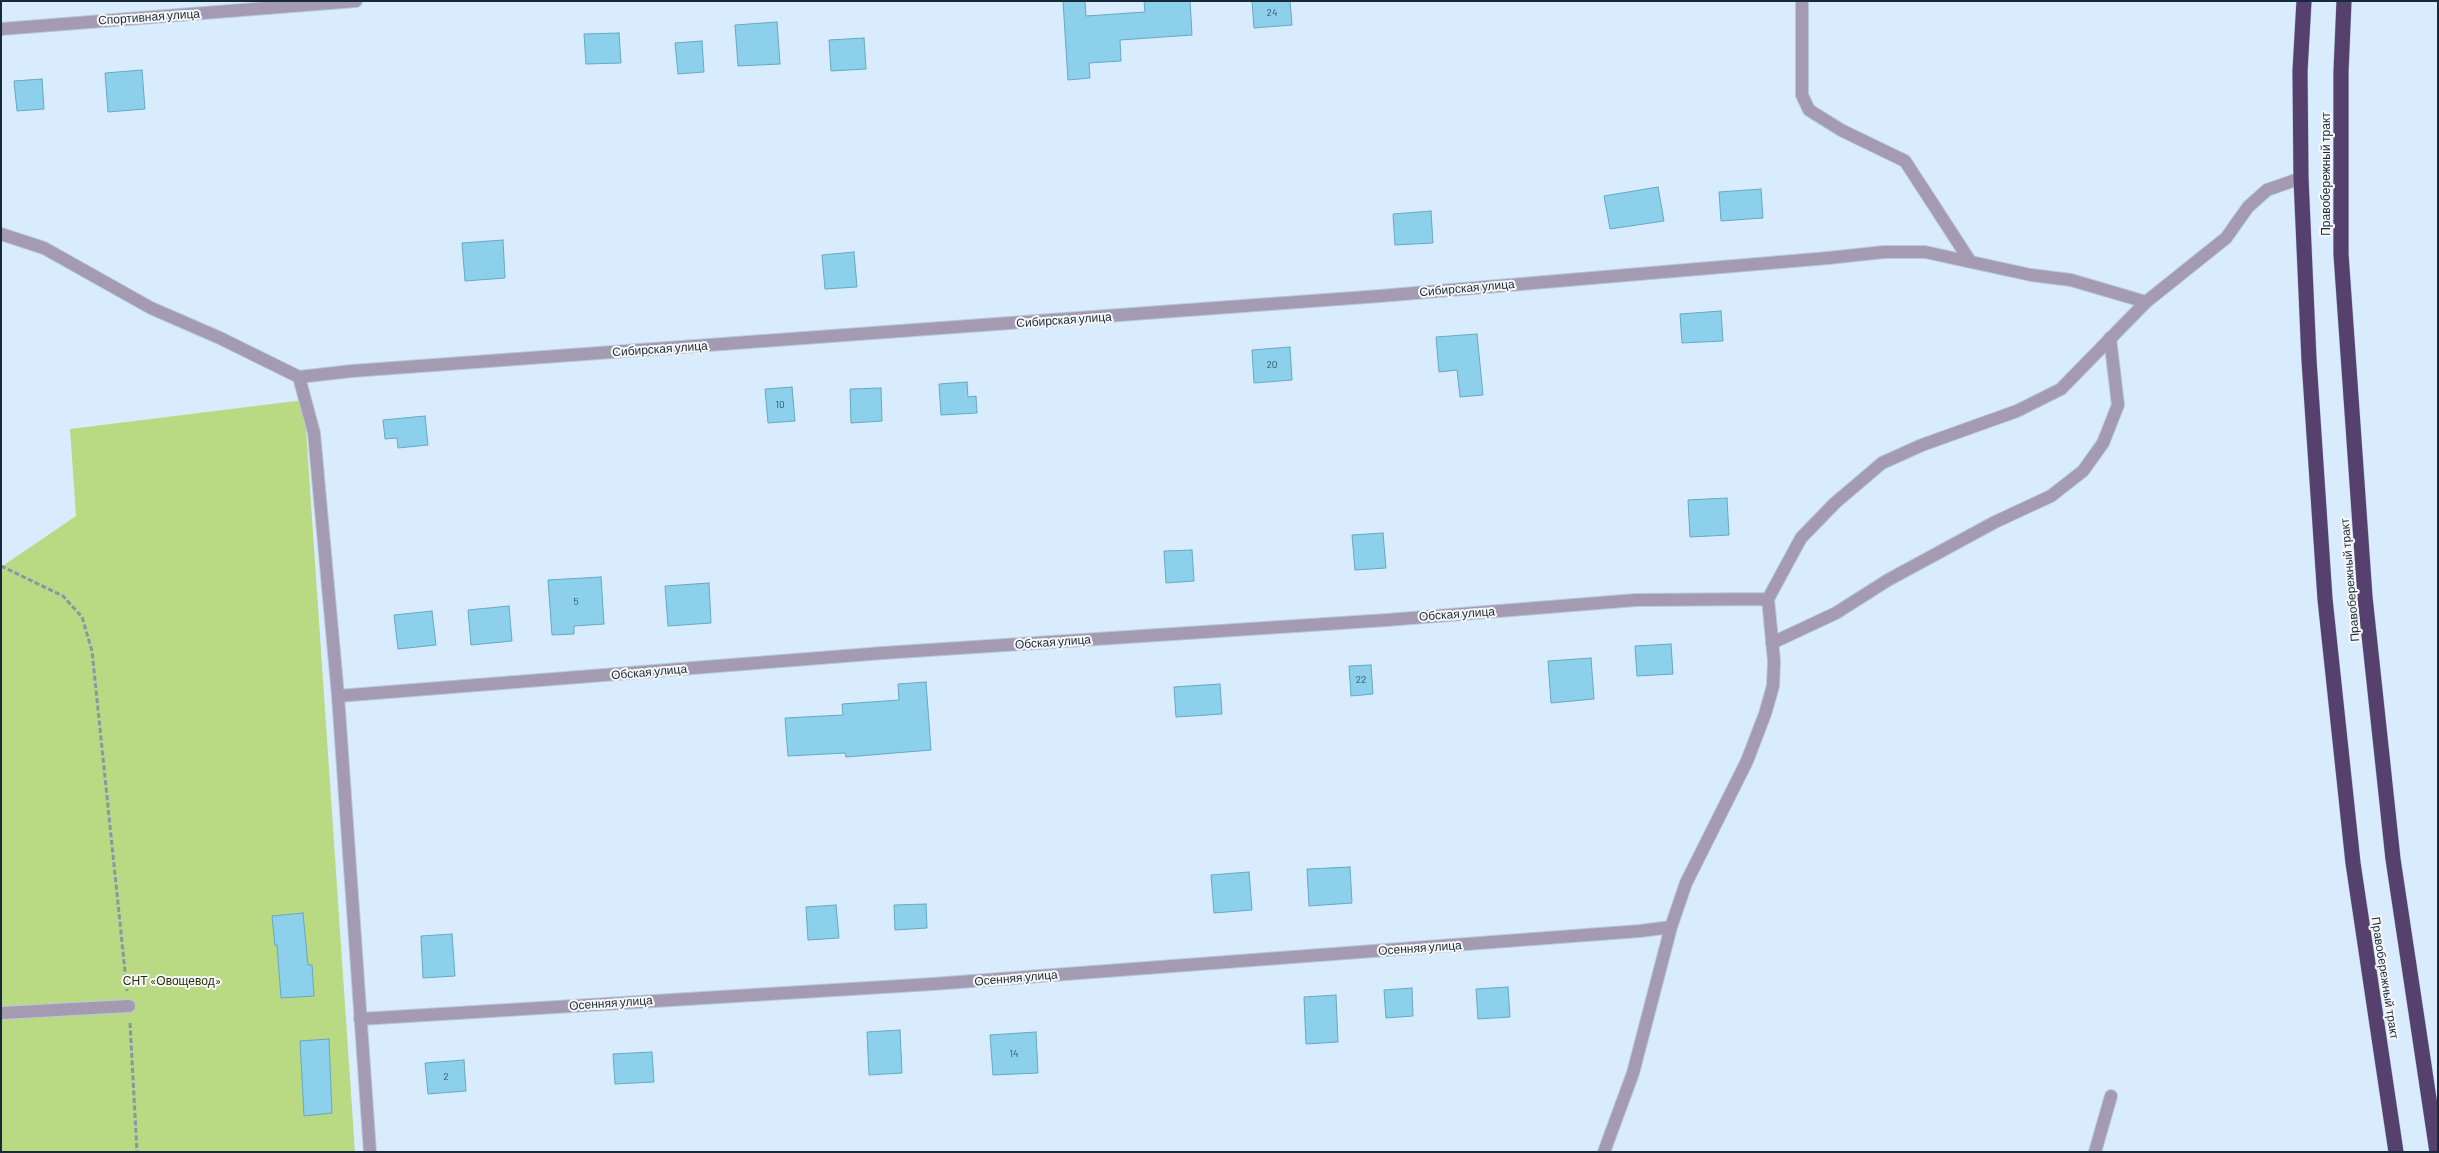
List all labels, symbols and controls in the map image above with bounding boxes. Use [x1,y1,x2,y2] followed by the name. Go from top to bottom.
[98,6,200,28] street label: Спортивная улица
[1267,7,1277,19] house number: 24
[2319,112,2333,236] street label: Правобережный тракт
[1419,277,1515,299] street label: Сибирская улица
[1016,309,1112,331] street label: Сибирская улица
[612,338,708,360] street label: Сибирская улица
[1266,359,1278,371] house number: 20
[775,399,785,411] house number: 10
[2337,518,2363,642] street label: Правобережный тракт
[573,596,579,608] house number: 5
[1419,604,1495,624] street label: Обская улица
[1015,632,1091,652] street label: Обская улица
[610,662,688,682] street label: Обская улица
[1356,674,1366,686] house number: 22
[2368,916,2402,1040] street label: Правобережный тракт
[1378,938,1462,958] street label: Осенняя улица
[974,967,1058,989] street label: Осенняя улица
[123,974,221,988] park label: СНТ «Овощевод»
[569,993,653,1013] street label: Осенняя улица
[1009,1048,1019,1060] house number: 14
[443,1071,449,1083] house number: 2

